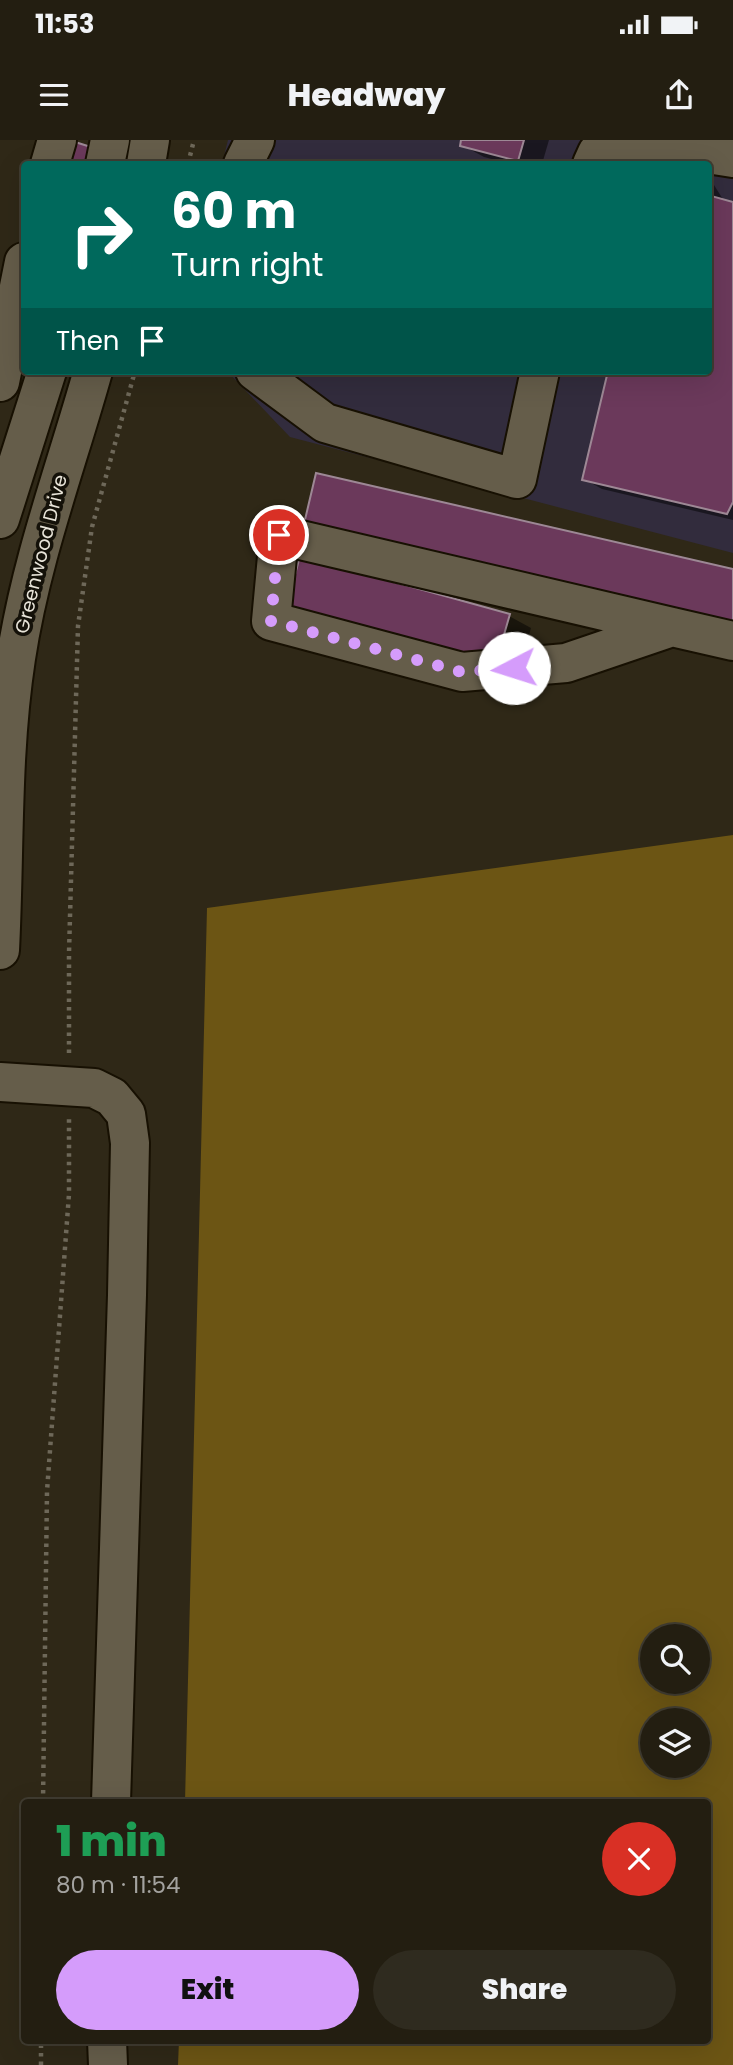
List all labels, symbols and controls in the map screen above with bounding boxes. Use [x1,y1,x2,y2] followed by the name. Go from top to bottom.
[35,6,95,42] text: 11:53
[287,72,446,117] text: Headway
[35,76,73,114] icon: menu
[660,76,698,114] icon: share
[171,177,296,245] text: 60 m
[56,189,147,280] icon: right
[171,242,323,287] text: Turn right
[133,322,171,360] icon: arrive
[56,323,119,359] text: Then
[8,472,74,636] street label: Greenwood Drive
[249,505,309,565] pin
[260,516,298,554] icon: arrive
[477,631,551,705] position arrow
[640,1624,710,1778] map controls
[640,1624,710,1694] button: search
[640,1708,710,1778] button: layers
[56,1812,167,1871] text: 1 min
[602,1822,676,1896] button: close
[56,1869,180,1901] text: 80 m · 11:54
[56,1950,359,2030] button: Exit
[373,1950,676,2030] button: Share

